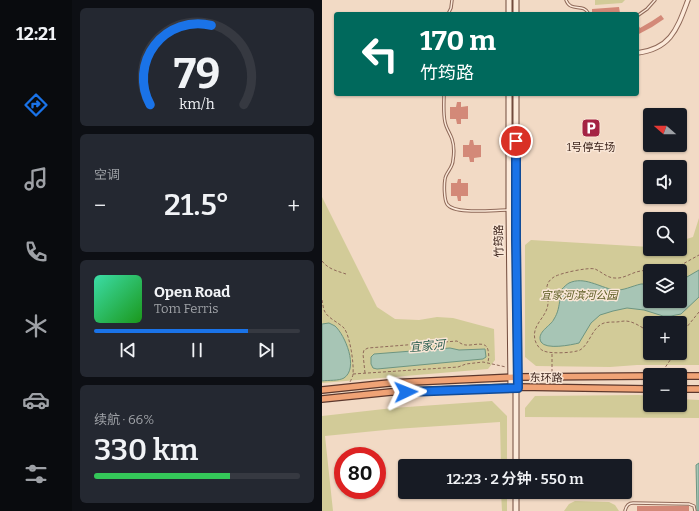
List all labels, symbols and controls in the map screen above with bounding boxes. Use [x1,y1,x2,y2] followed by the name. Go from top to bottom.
[16,23,56,45] text: 12:21
[420,24,496,57] text: 170 m
[354,28,406,80] icon: left
[174,49,220,99] text: 79
[420,62,474,84] text: 竹筠路
[22,91,50,119] icon: directions
[179,95,215,112] text: km/h
[643,108,687,152] north arrow
[643,108,687,412] map controls
[580,117,602,139] parking icon: 1号停车场
[499,124,533,158] pin
[505,130,527,152] icon: arrive
[567,141,615,154] place label: 1号停车场
[643,160,687,204] button: sound
[22,165,50,193] icon: music
[94,167,120,182] text: 空调
[164,187,230,223] text: 21.5°
[94,192,106,219] text: −
[287,192,300,219] text: +
[643,212,687,256] button: search
[492,224,506,258] street label: 竹筠路
[22,238,50,266] icon: phone
[643,264,687,308] button: layers
[154,283,230,301] text: Open Road
[541,289,619,302] park label: 宜家河滨河公园
[154,301,218,316] text: Tom Ferris
[22,312,50,340] icon: climate
[643,316,687,360] button: +
[408,337,448,355] water label: 宜家河
[117,339,139,361] icon: previous
[186,339,208,361] icon: pause
[255,339,277,361] icon: next
[643,368,687,412] button: −
[385,371,427,413] position arrow
[529,371,563,385] street label: 东环路
[22,386,50,414] icon: car
[94,412,154,427] text: 续航 · 66%
[94,432,198,468] text: 330 km
[334,447,386,499] speed limit sign: 80
[22,460,50,488] icon: filters
[446,470,584,488] text: 12:23 · 2 分钟 · 550 m

